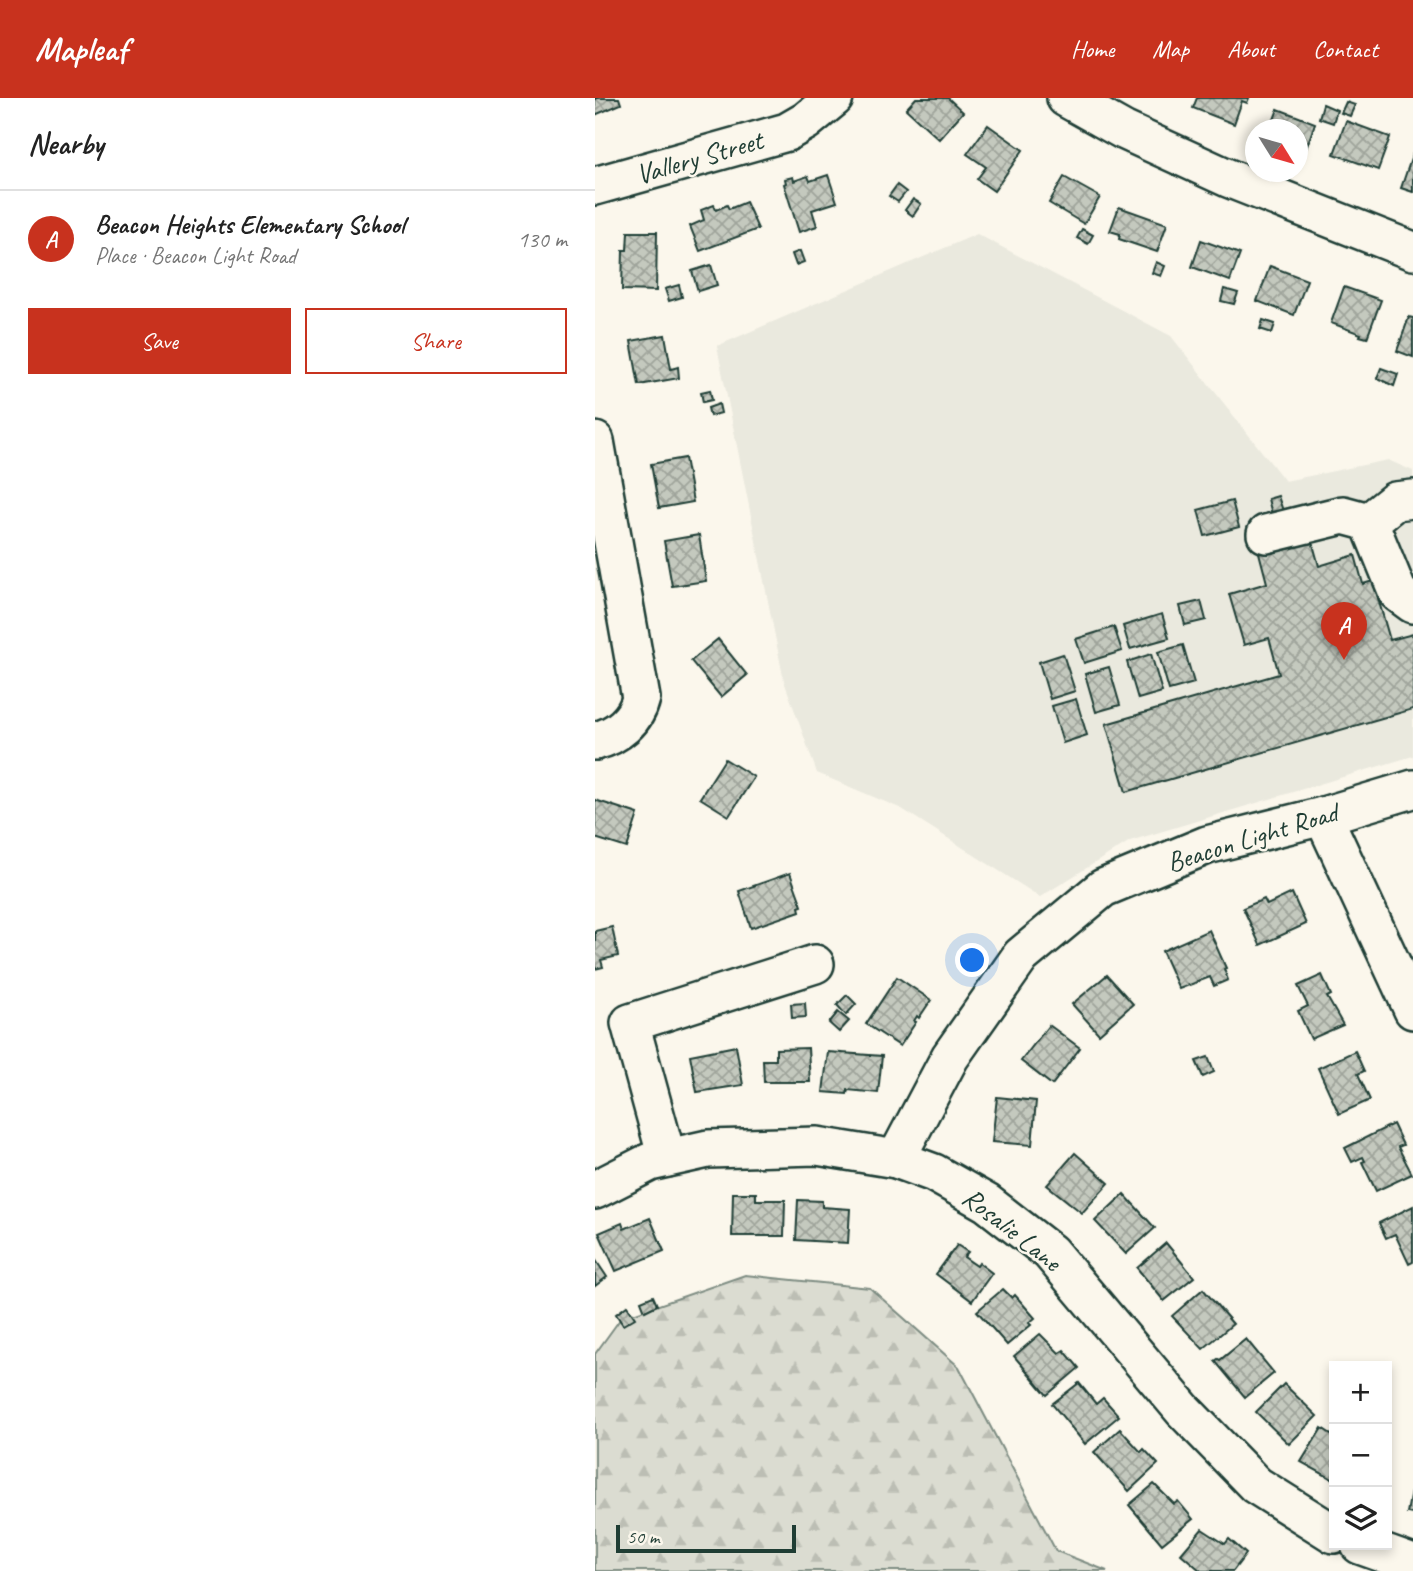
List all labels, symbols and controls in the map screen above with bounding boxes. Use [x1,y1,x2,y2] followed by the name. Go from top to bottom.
[35,28,127,70] text: Mapleaf
[1071,34,1114,64] text: Home
[1152,34,1189,64] text: Map
[1227,34,1275,64] text: About
[1313,34,1378,64] text: Contact
[1245,119,1308,182] north arrow
[632,122,769,192] street label: Vallery Street
[28,125,104,163] text: Nearby
[95,208,405,241] text: Beacon Heights Elementary School
[45,225,57,254] text: A
[518,225,567,254] text: 130 m
[95,241,296,270] text: Place · Beacon Light Road
[28,308,291,374] button: Save
[305,308,567,374] button: Share
[1321,602,1367,660] pin: A
[1162,793,1345,880] street label: Beacon Light Road
[955,943,989,977] your location
[955,1179,1070,1280] street label: Rosalie Lane
[1329,1361,1392,1550] map controls
[1329,1361,1392,1424] button: +
[1329,1424,1392,1487] button: −
[1329,1487,1392,1550] button: layers
[616,1522,796,1554] scale bar
[627,1525,659,1549] text: 50 m

